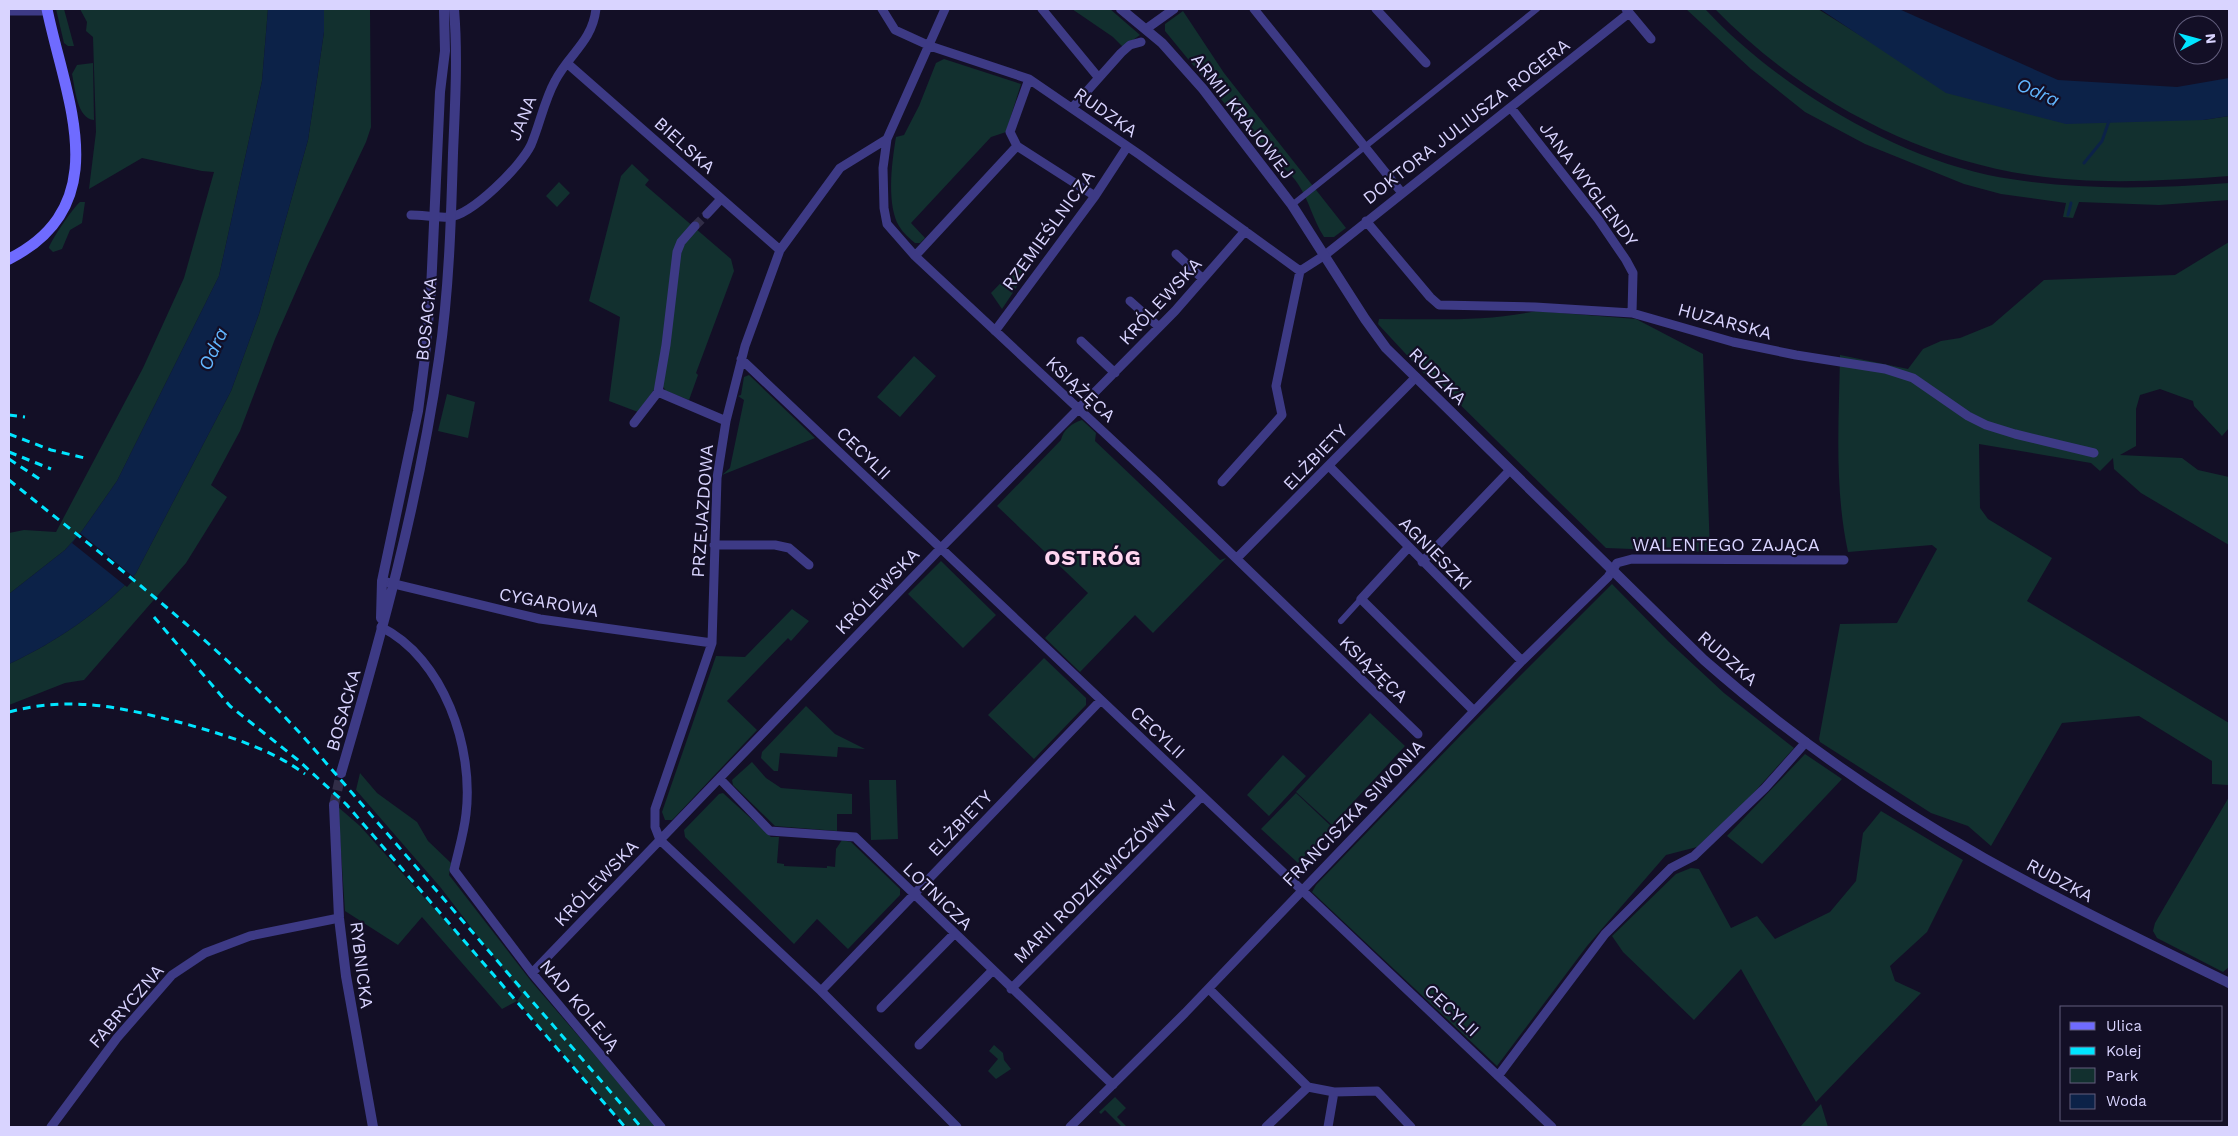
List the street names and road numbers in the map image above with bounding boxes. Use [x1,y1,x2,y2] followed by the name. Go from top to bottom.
[1358,34,1574,208] street label: DOKTORA JULIUSZA ROGERA
[1187,49,1299,183] street label: ARMII KRAJOWEJ
[1070,83,1142,141] street label: RUDZKA
[504,92,541,144] street label: JANA
[650,112,720,178] street label: BIELSKA
[1535,118,1643,251] street label: JANA WYGLENDY
[997,166,1099,294] street label: RZEMIEŚLNICZA
[1114,253,1206,349] street label: KRÓLEWSKA
[411,276,441,362] street label: BOSACKA
[1676,298,1774,344] street label: HUZARSKA
[1405,343,1471,409] street label: RUDZKA
[1042,352,1120,426] street label: KSIĄŻĘCA
[1279,419,1352,494] street label: ELŻBIETY
[833,422,895,484] street label: CECYLII
[687,444,717,578] street label: PRZEJAZDOWA
[1395,512,1477,594] street label: AGNIESZKI
[1632,534,1820,555] street label: WALENTEGO ZAJĄCA
[831,543,923,638] street label: KRÓLEWSKA
[498,583,601,621] street label: CYGAROWA
[1694,626,1762,690] street label: RUDZKA
[1335,631,1413,707] street label: KSIĄŻĘCA
[321,667,365,753] street label: BOSACKA
[1126,701,1190,763] street label: CECYLII
[1278,735,1429,891] street label: FRANCISZKA SIWONIA
[924,785,997,860] street label: ELŻBIETY
[1009,794,1182,967] street label: MARII RODZIEWICZÓWNY
[550,835,642,930] street label: KRÓLEWSKA
[2023,854,2097,906] street label: RUDZKA
[899,858,977,934] street label: LOTNICZA
[346,920,378,1010] street label: RYBNICKA
[536,955,624,1055] street label: NAD KOLEJĄ
[84,960,168,1052] street label: FABRYCZNA
[1420,979,1484,1041] street label: CECYLII

